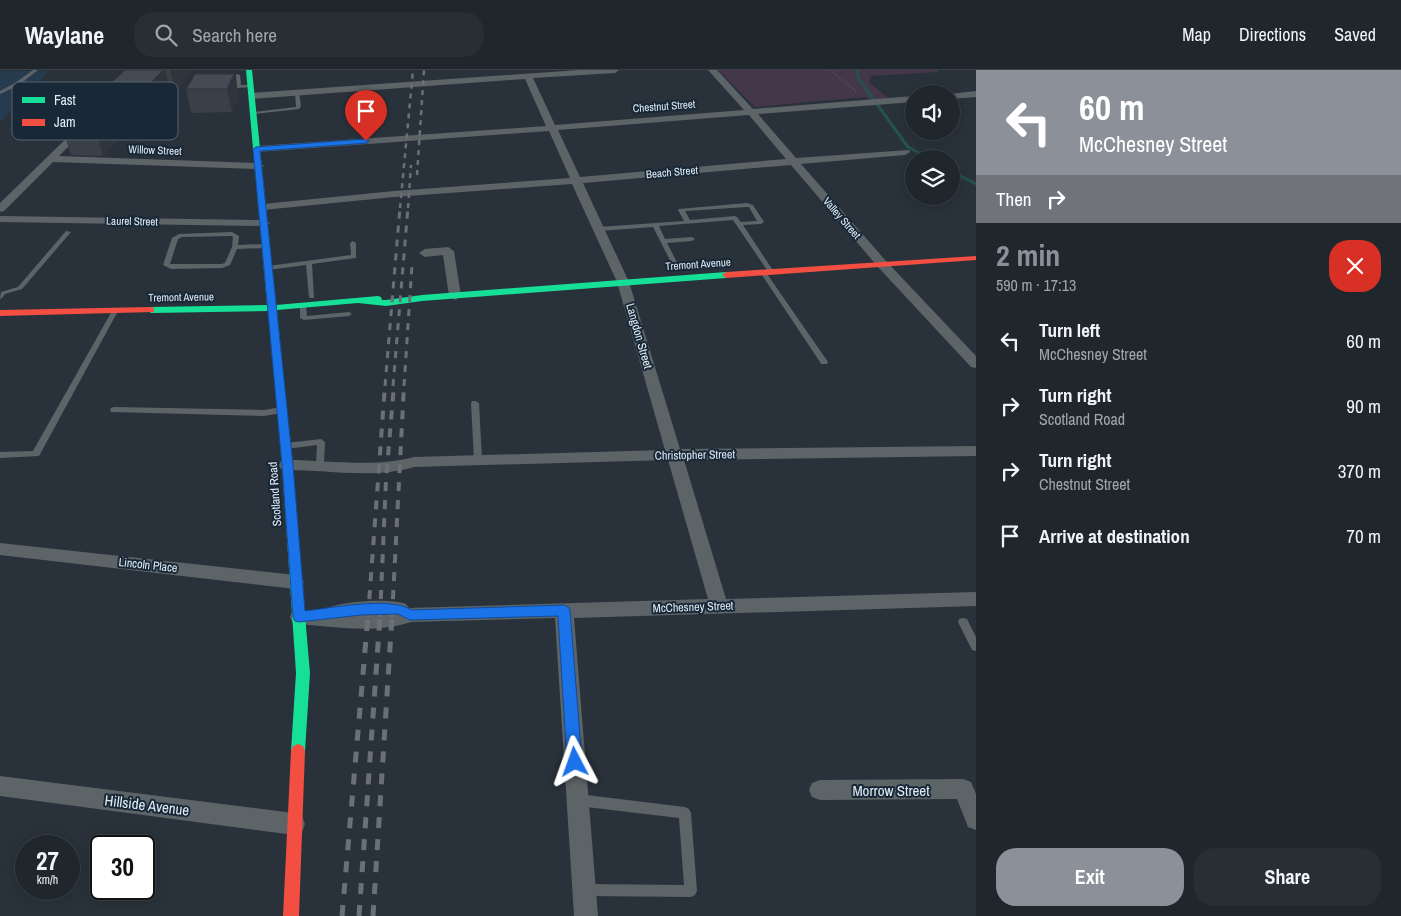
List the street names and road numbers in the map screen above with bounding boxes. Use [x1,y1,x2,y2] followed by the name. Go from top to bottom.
[632,97,696,115] street label: Chestnut Street
[128,142,182,158] street label: Willow Street
[645,163,699,181] street label: Beach Street
[820,194,864,242] street label: Valley Street
[106,214,158,228] street label: Laurel Street
[665,255,731,273] street label: Tremont Avenue
[148,289,214,305] street label: Tremont Avenue
[622,301,656,371] street label: Langdon Street
[655,446,736,464] street label: Christopher Street
[265,461,285,527] street label: Scotland Road
[118,554,178,576] street label: Lincoln Place
[652,598,734,616] street label: McChesney Street
[852,780,930,801] street label: Morrow Street
[103,789,191,821] street label: Hillside Avenue

